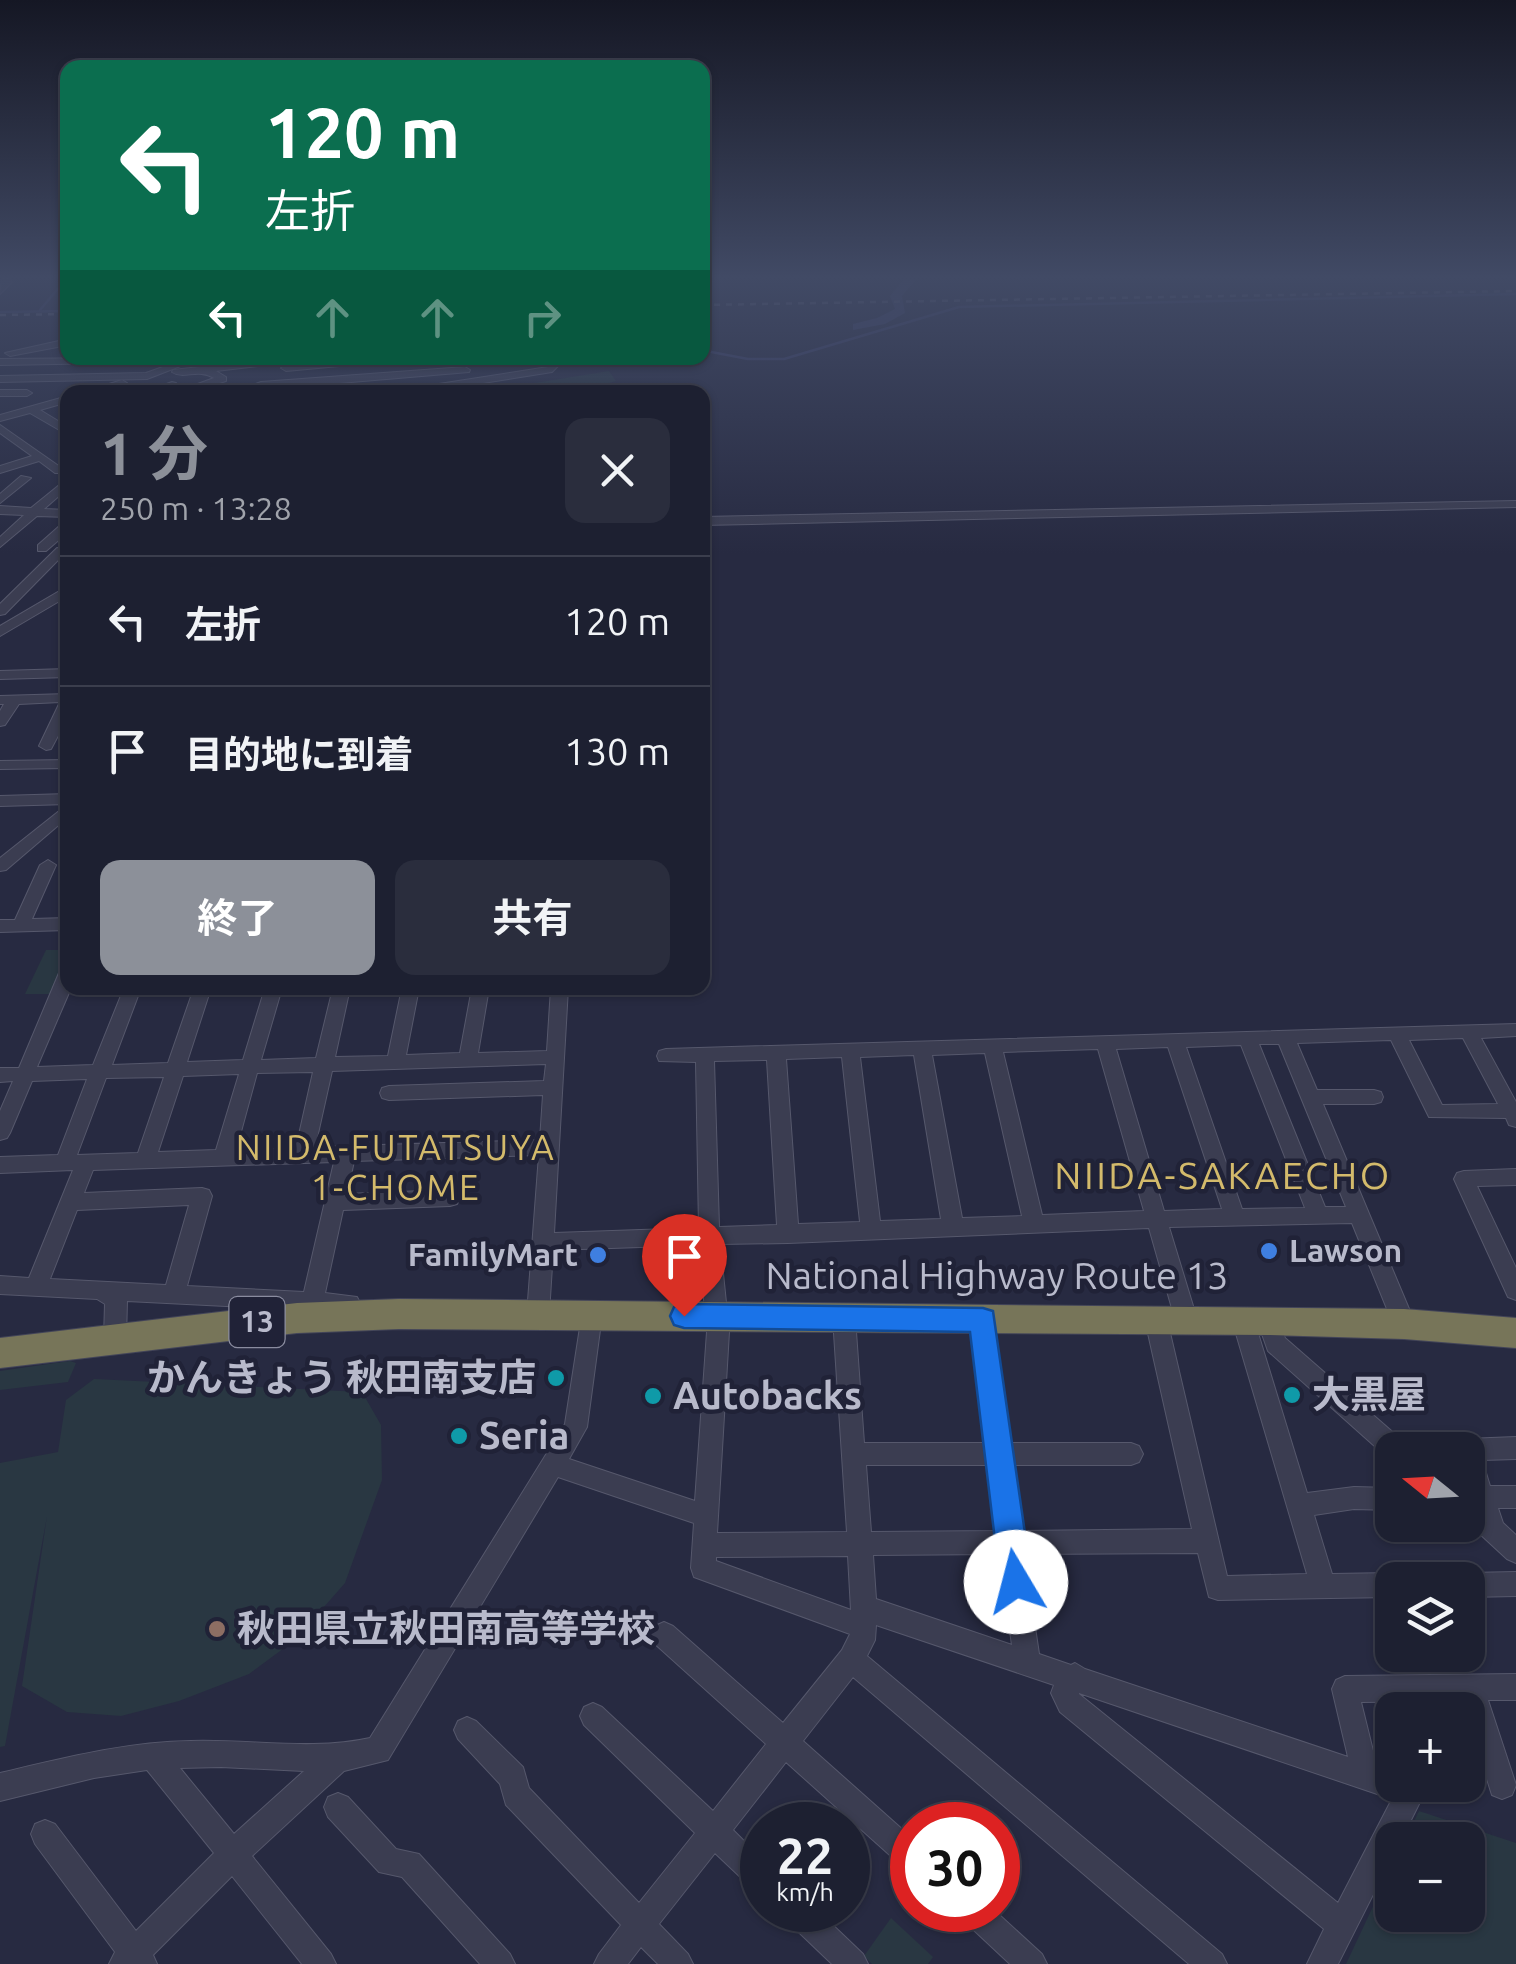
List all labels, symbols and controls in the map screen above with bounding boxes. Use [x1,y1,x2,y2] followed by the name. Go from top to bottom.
[265,93,460,171] text: 120 m
[100,100,230,230] icon: left
[265,185,355,236] text: 左折
[200,290,255,345] icon: left
[305,290,360,345] icon: ahead
[410,290,465,345] icon: ahead
[515,290,570,345] icon: right
[565,418,670,523] button: close
[100,419,208,486] text: 1 分
[100,490,292,526] text: 250 m · 13:28
[100,594,155,649] icon: left
[564,600,670,642] text: 120 m
[185,603,261,645] text: 左折
[100,724,155,779] icon: arrive
[564,730,670,772] text: 130 m
[185,733,413,775] text: 目的地に到着
[100,860,375,975] button: 終了
[395,860,670,975] button: 共有
[236,1127,556,1207] district label: NIIDA-FUTATSUYA 1-CHOME
[1054,1154,1392,1196] district label: NIIDA-SAKAECHO
[642,1214,727,1317] pin
[657,1229,712,1284] icon: arrive
[1289,1232,1402,1268] place label: Lawson
[408,1236,578,1272] place label: FamilyMart
[1258,1240,1280,1262] marker: Lawson
[587,1244,609,1266] marker: FamilyMart
[765,1254,1229,1296] street label: National Highway Route 13
[230,1297,284,1347] road number: 13
[147,1356,536,1398] place label: かんきょう 秋田南支店
[545,1367,567,1389] marker: かんきょう 秋田南支店
[1312,1373,1426,1415] place label: 大黒屋
[673,1374,862,1416] place label: Autobacks
[1281,1384,1303,1406] marker: 大黒屋
[642,1385,664,1407] marker: Autobacks
[479,1414,569,1456] place label: Seria
[448,1425,470,1447] marker: Seria
[1375,1432,1485,1542] north arrow
[1375,1432,1485,1932] map controls
[964,1530,1068,1634] position arrow
[1375,1562,1485,1672] button: layers
[237,1607,655,1649] place label: 秋田県立秋田南高等学校
[206,1618,228,1640] marker: 秋田県立秋田南高等学校
[1375,1692,1485,1802] button: +
[890,1802,1020,1932] speed limit sign: 30
[1375,1822,1485,1932] button: −
[777,1827,833,1883] text: 22
[776,1878,834,1906] text: km/h

